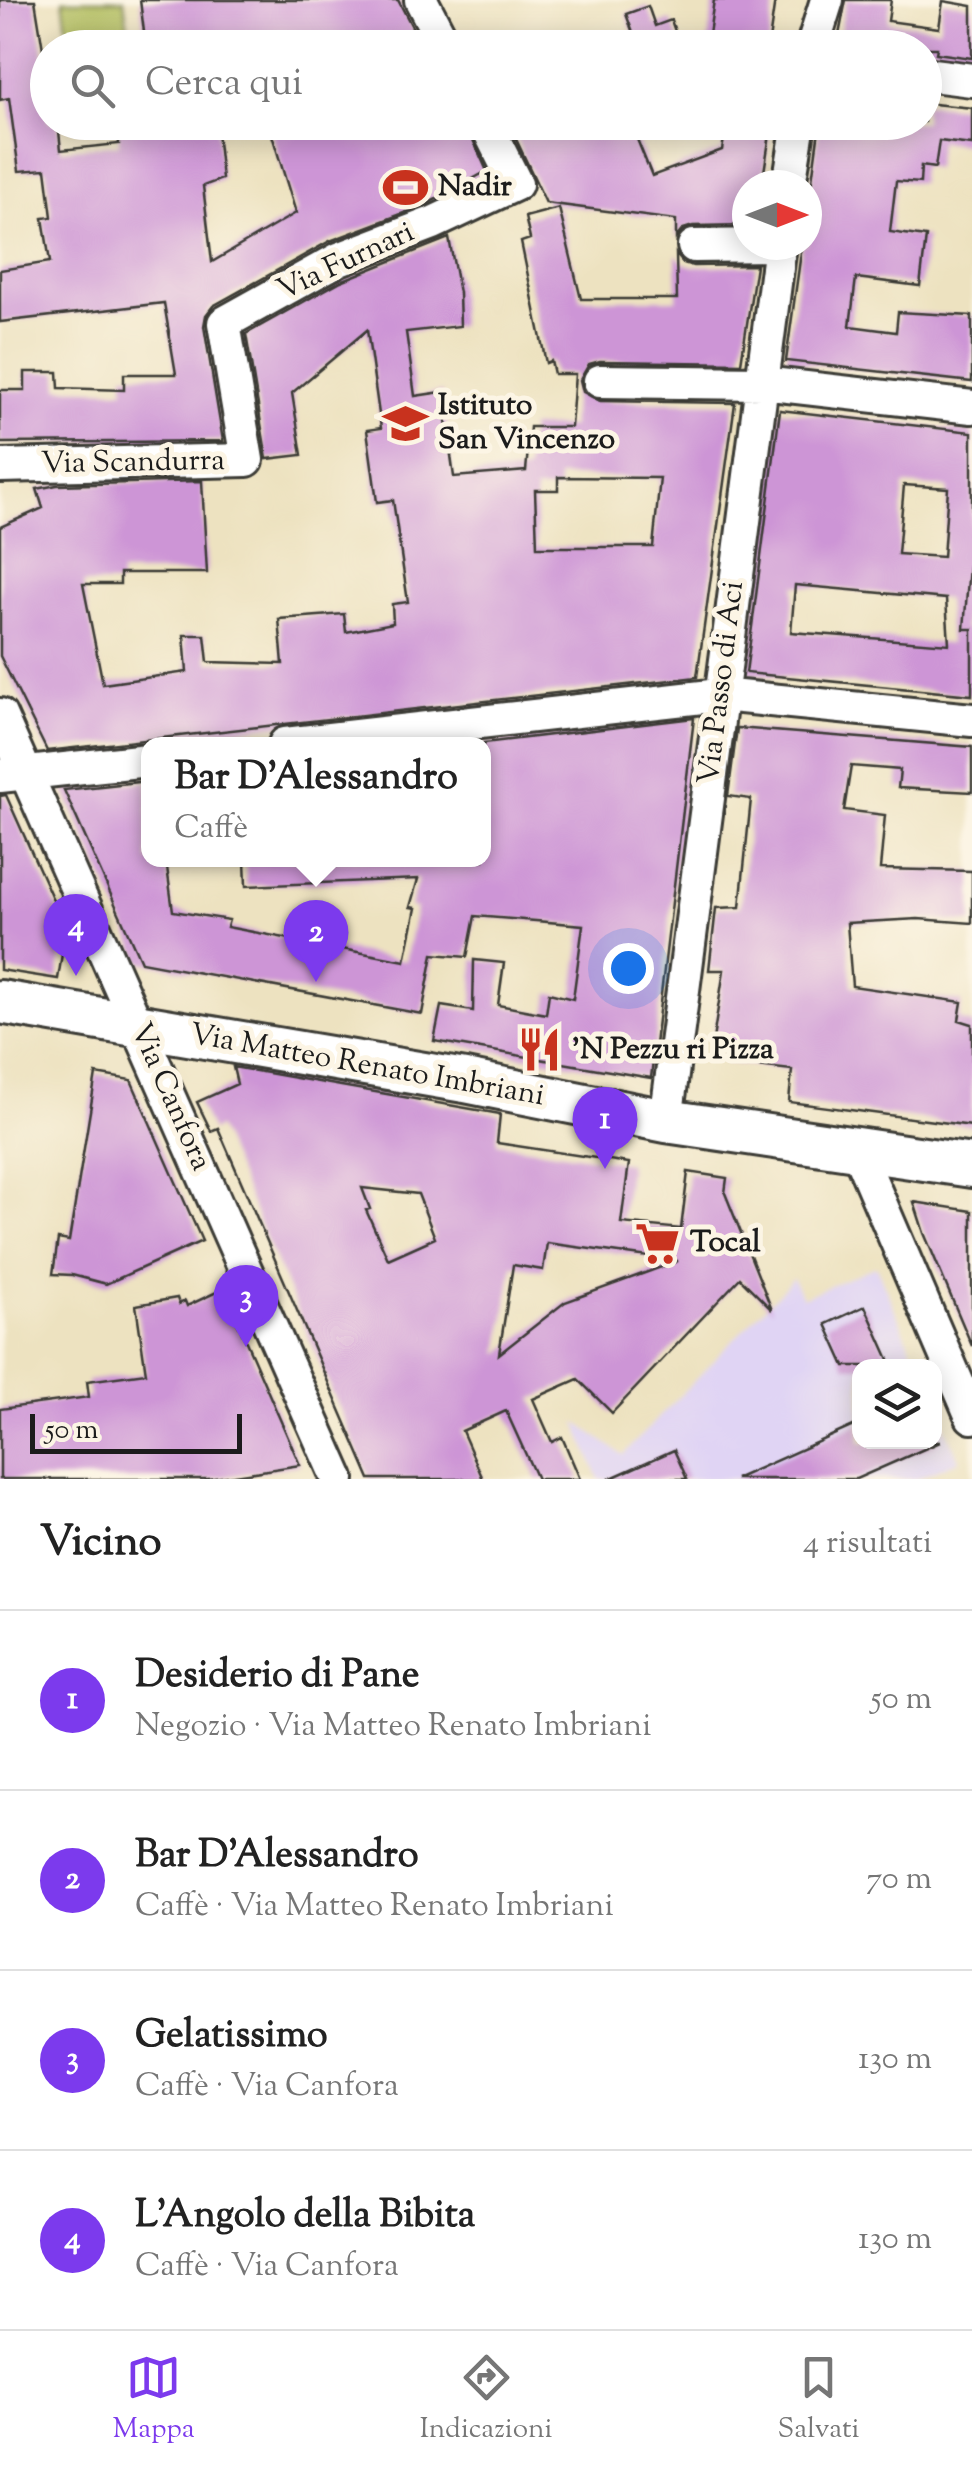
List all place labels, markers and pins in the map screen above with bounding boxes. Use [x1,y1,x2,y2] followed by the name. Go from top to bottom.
[381,163,429,211] sports icon: Nadir
[438,166,513,209] place label: Nadir
[438,385,615,462] place label: Istituto San Vincenzo
[381,399,429,447] school or university icon: Istituto San Vincenzo
[44,894,108,976] pin: 4
[284,900,348,982] pin: 2
[515,1026,563,1074] restaurant icon: 'N Pezzu ri Pizza
[572,1029,774,1072] place label: 'N Pezzu ri Pizza
[572,1086,638,1169] pin: 1
[633,1219,681,1267] supermarket icon: Tocal
[690,1222,761,1265] place label: Tocal
[214,1264,278,1347] pin: 3

